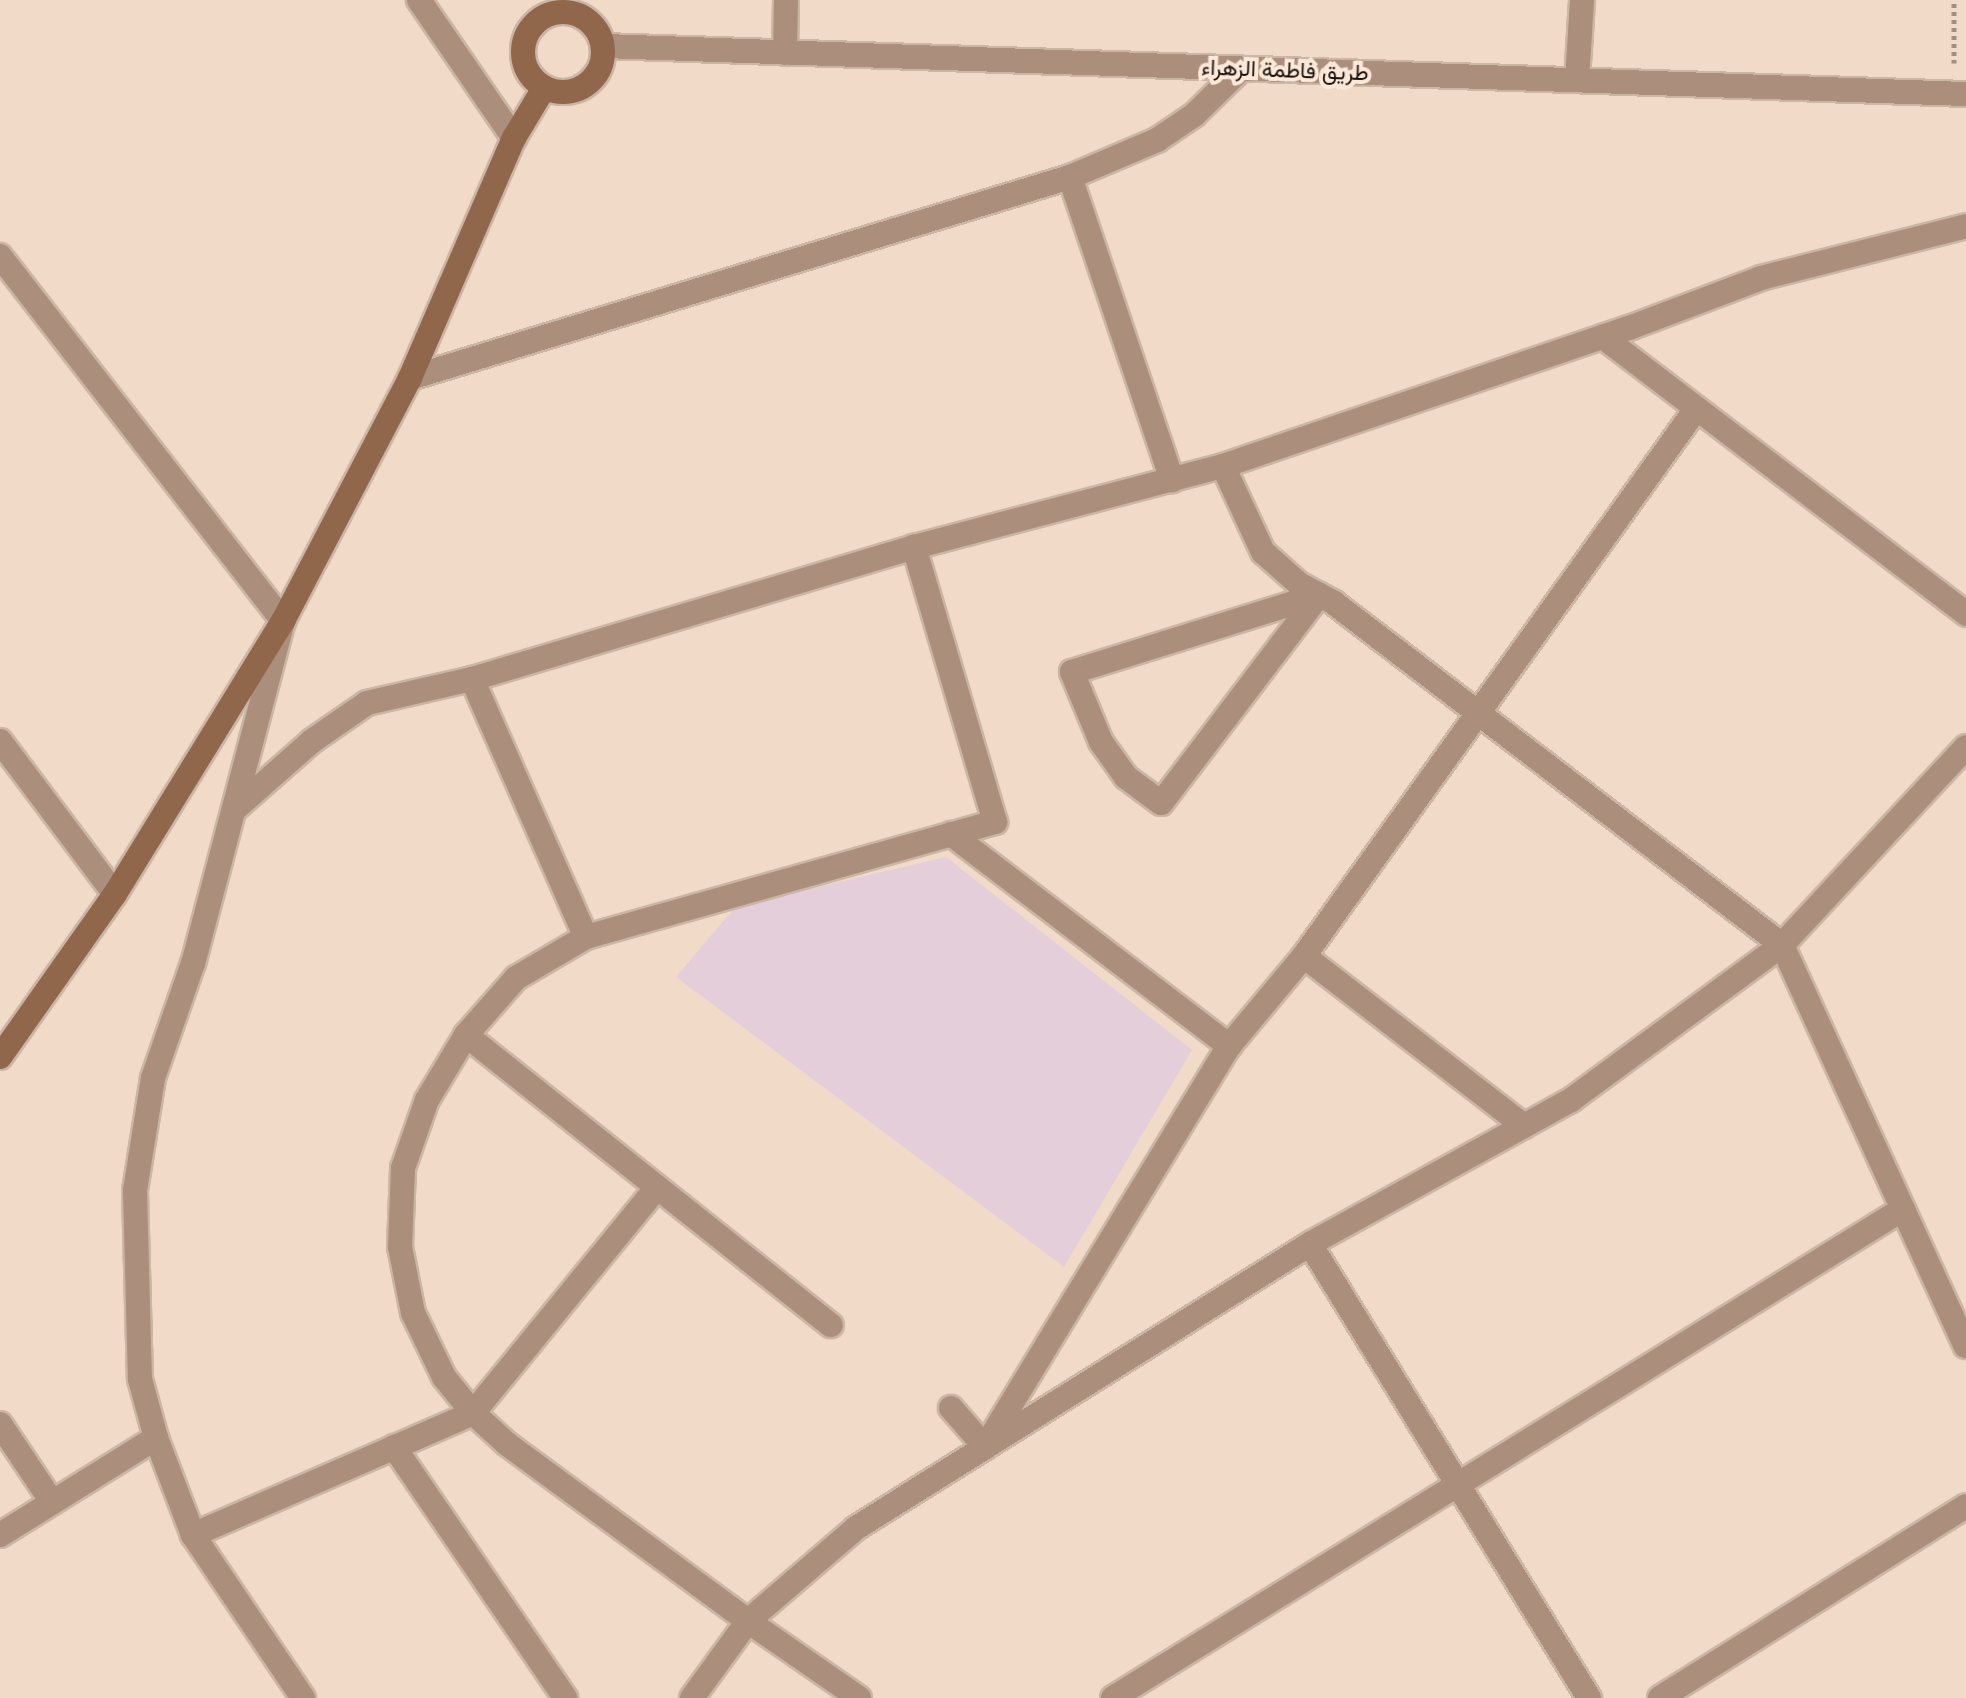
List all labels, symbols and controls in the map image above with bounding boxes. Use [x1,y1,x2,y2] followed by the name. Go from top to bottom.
[1201,54,1369,86] street label: طريق فاطمة الزهراء

